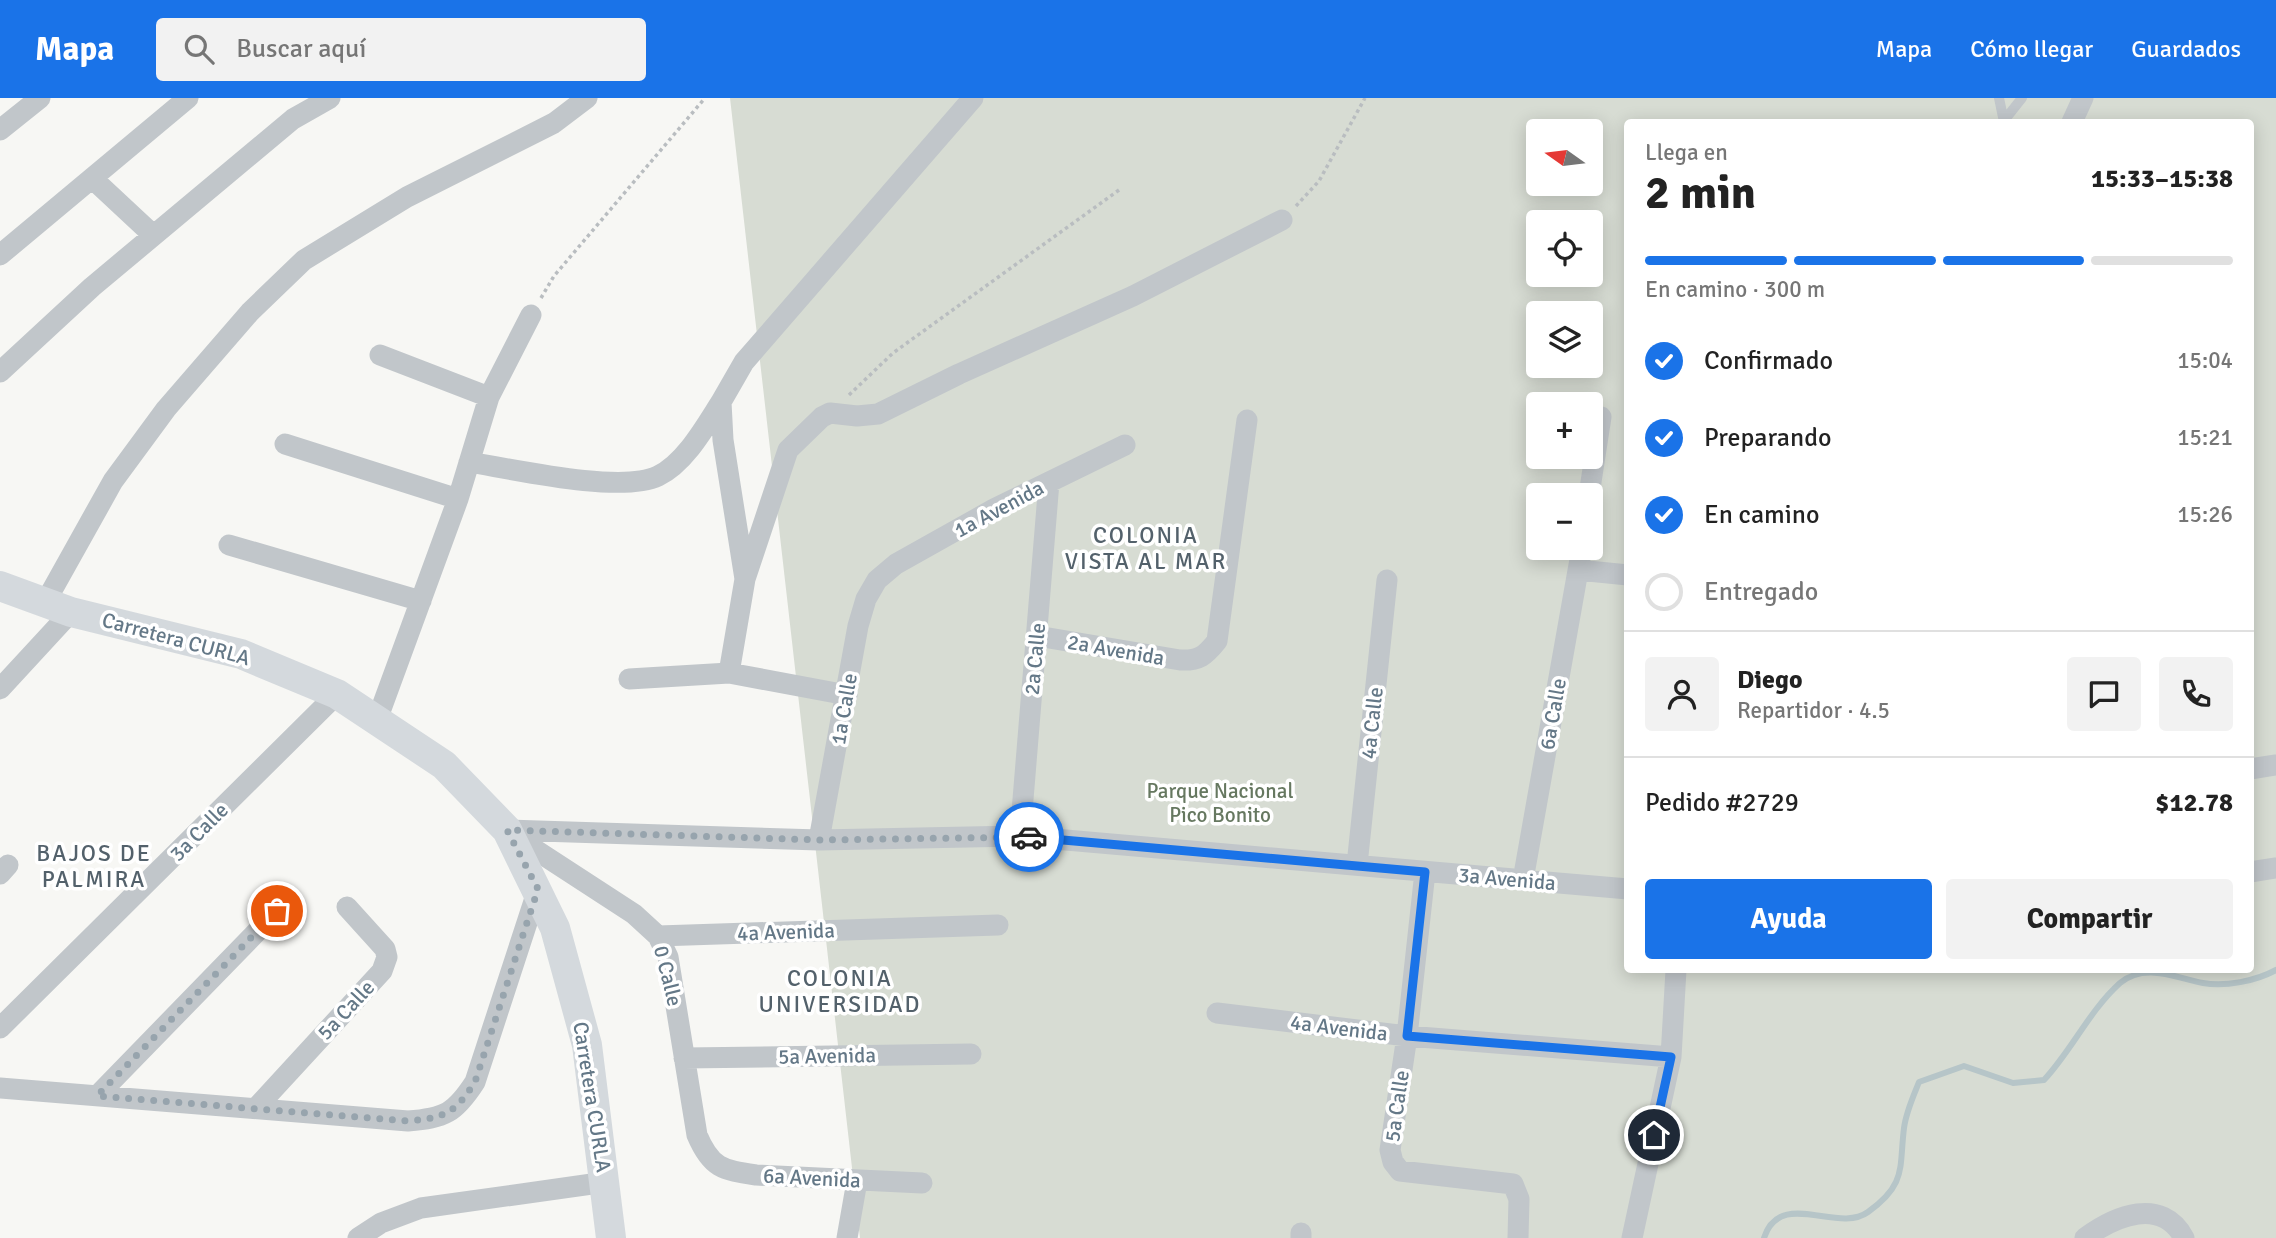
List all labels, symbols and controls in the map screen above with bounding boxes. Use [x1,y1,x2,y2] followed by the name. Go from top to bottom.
[156,18,646,81] search box
[35,29,114,70] text: Mapa
[180,30,218,68] icon: search
[236,33,366,65] text: Buscar aquí
[1876,34,1932,64] text: Mapa
[1970,34,2093,64] text: Cómo llegar
[2131,34,2241,64] text: Guardados
[1526,119,1603,196] north arrow
[1526,119,1603,560] map controls
[1645,138,1728,167] text: Llega en
[2091,163,2233,195] text: 15:33–15:38
[1645,165,1756,221] text: 2 min
[1526,210,1603,287] button: locate
[1645,275,1825,304] text: En camino · 300 m
[1526,301,1603,378] button: layers
[1645,342,1683,380] icon: check
[1704,345,1833,377] text: Confirmado
[2177,346,2233,375] text: 15:04
[1526,392,1603,469] button: +
[1645,419,1683,457] icon: check
[1704,422,1831,454] text: Preparando
[2177,423,2233,452] text: 15:21
[950,475,1048,543] street label: 1a Avenida
[1526,483,1603,560] button: −
[1645,496,1683,534] icon: check
[1704,499,1820,531] text: En camino
[2177,500,2233,529] text: 15:26
[1065,521,1227,576] district label: COLONIA VISTA AL MAR
[1704,576,1818,608] text: Entregado
[99,607,253,671] street label: Carretera CURLA
[1019,622,1051,696] street label: 2a Calle
[1066,629,1166,671] street label: 2a Avenida
[1645,657,1719,731] button: person
[2067,657,2141,731] button: chat
[2159,657,2233,731] button: phone
[1737,664,1803,696] text: Diego
[825,671,863,747] street label: 1a Calle
[1534,676,1572,752] street label: 6a Calle
[1355,686,1389,760] street label: 4a Calle
[1737,696,1890,725] text: Repartidor · 4.5
[1146,778,1294,828] park label: Parque Nacional Pico Bonito
[1645,787,1799,819] text: Pedido #2729
[2155,787,2233,819] text: $12.78
[164,797,234,867] street label: 3a Calle
[994,802,1064,872] courier
[1010,818,1048,856] icon: car
[36,839,152,894] district label: BAJOS DE PALMIRA
[1457,862,1557,896] street label: 3a Avenida
[1645,879,1932,959] button: Ayuda
[1946,879,2233,959] button: Compartir
[247,881,307,941] pin
[258,892,296,930] icon: bag
[737,917,835,947] street label: 4a Avenida
[648,943,688,1009] street label: 0 Calle
[759,964,921,1019] district label: COLONIA UNIVERSIDAD
[312,975,380,1045] street label: 5a Calle
[1289,1009,1389,1047] street label: 4a Avenida
[567,1020,617,1174] street label: Carretera CURLA
[778,1042,876,1070] street label: 5a Avenida
[1379,1068,1415,1144] street label: 5a Calle
[1624,1105,1684,1165] pin
[1635,1116,1673,1154] icon: home
[762,1162,862,1194] street label: 6a Avenida

